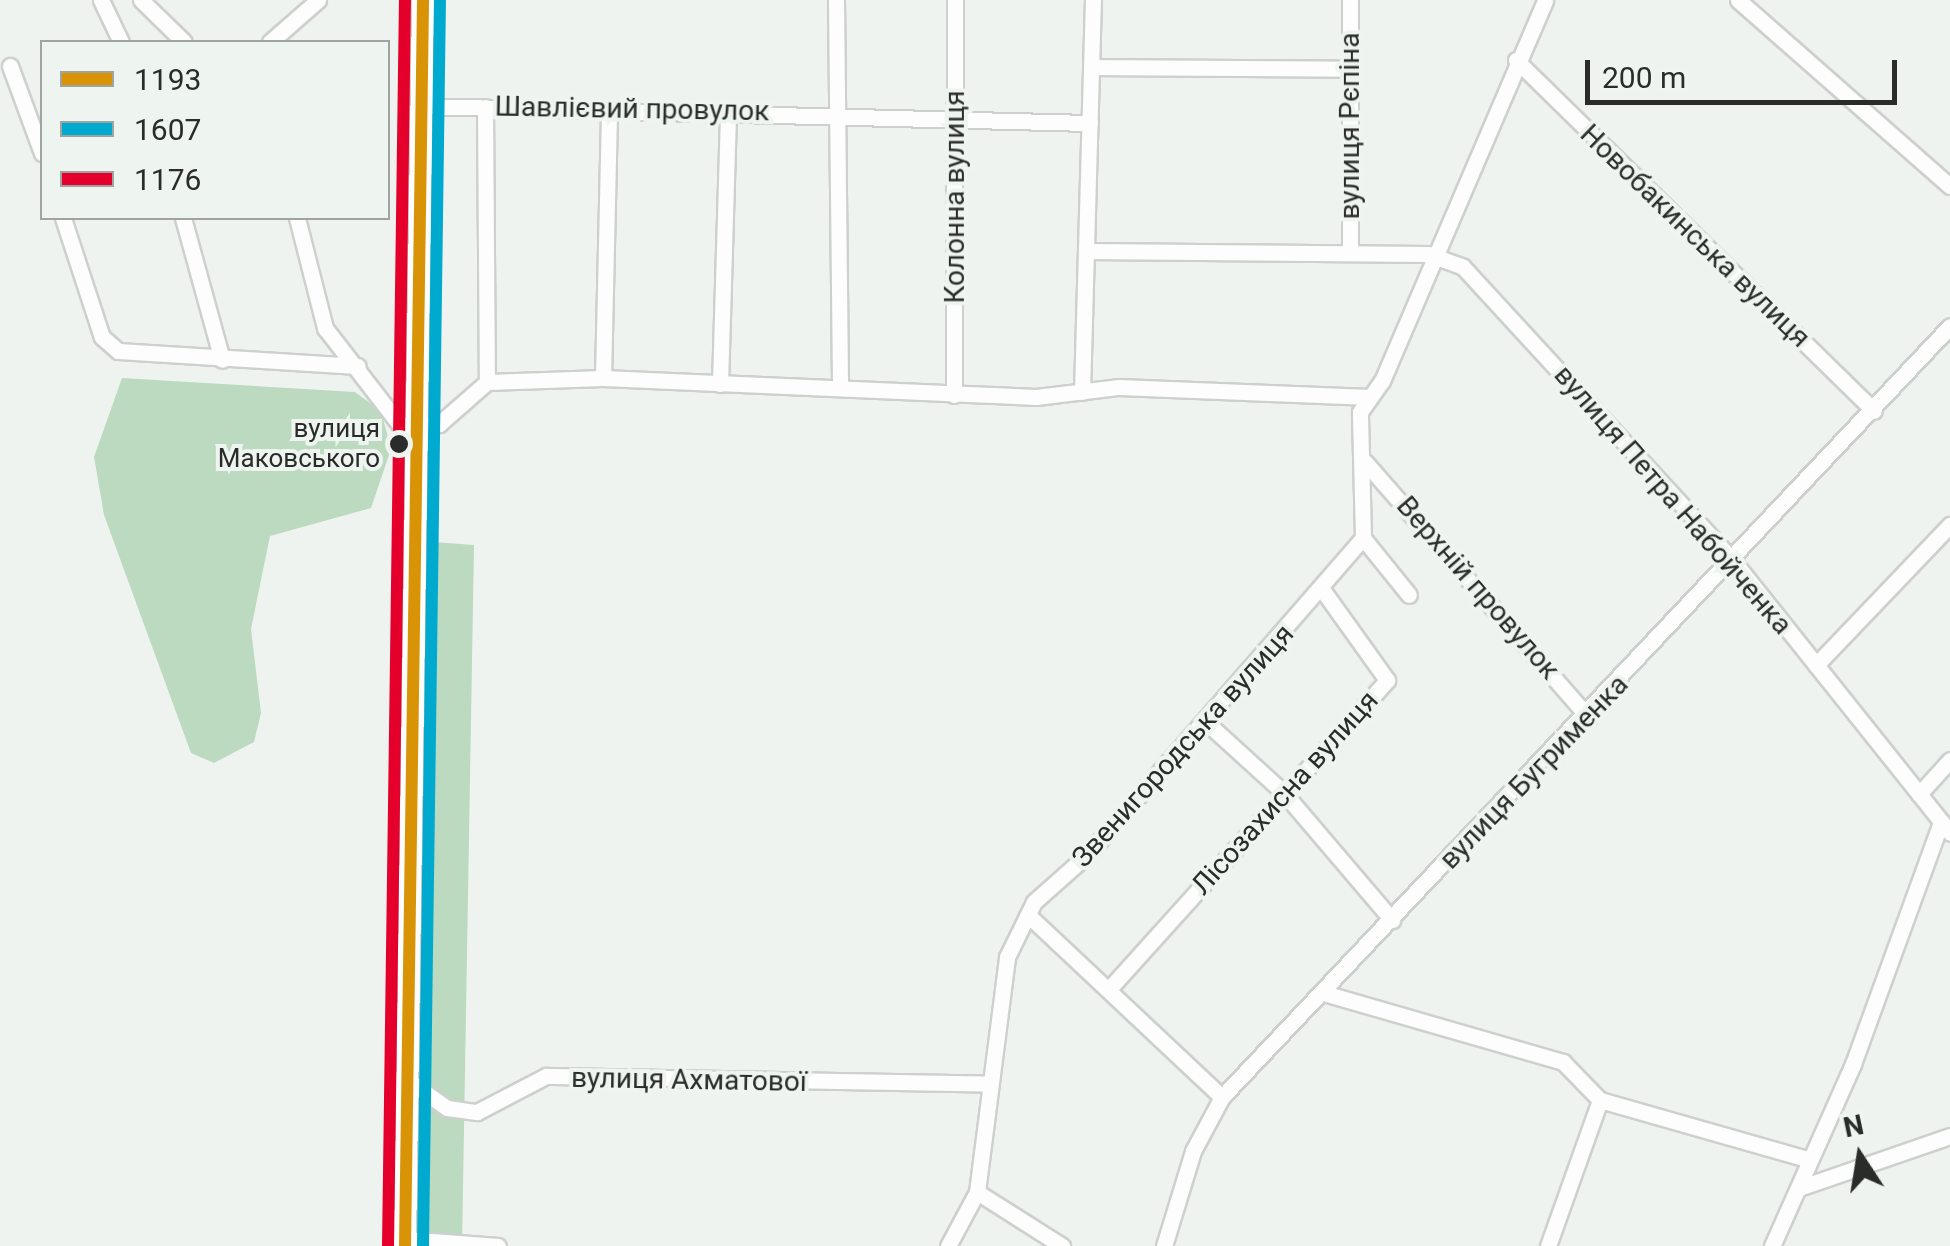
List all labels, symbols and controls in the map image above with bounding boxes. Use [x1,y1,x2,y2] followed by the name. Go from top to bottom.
[1333,33,1367,219] street label: вулиця Рєпіна
[40,40,390,220] legend
[1590,40,1902,102] scale bar
[1602,60,1686,95] text: 200 m
[134,62,201,97] text: 1193
[494,90,770,128] street label: Шавлієвий провулок
[938,90,972,304] street label: Колонна вулиця
[134,112,201,147] text: 1607
[1573,118,1817,354] street label: Новобакинська вулиця
[134,162,201,197] text: 1176
[1547,359,1799,641] street label: вулиця Петра Набойченка
[218,413,380,474] place label: вулиця Маковського
[389,434,409,454] marker: вулиця Маковського
[1389,490,1567,686] street label: Верхній провулок
[1065,618,1301,874] street label: Звенигородська вулиця
[1433,668,1635,876] street label: вулиця Бугрименка
[1185,684,1385,902] street label: Лісозахисна вулиця
[571,1061,807,1099] street label: вулиця Ахматової
[1810,1106,1910,1206] north arrow
[1841,1108,1867,1144] text: N

